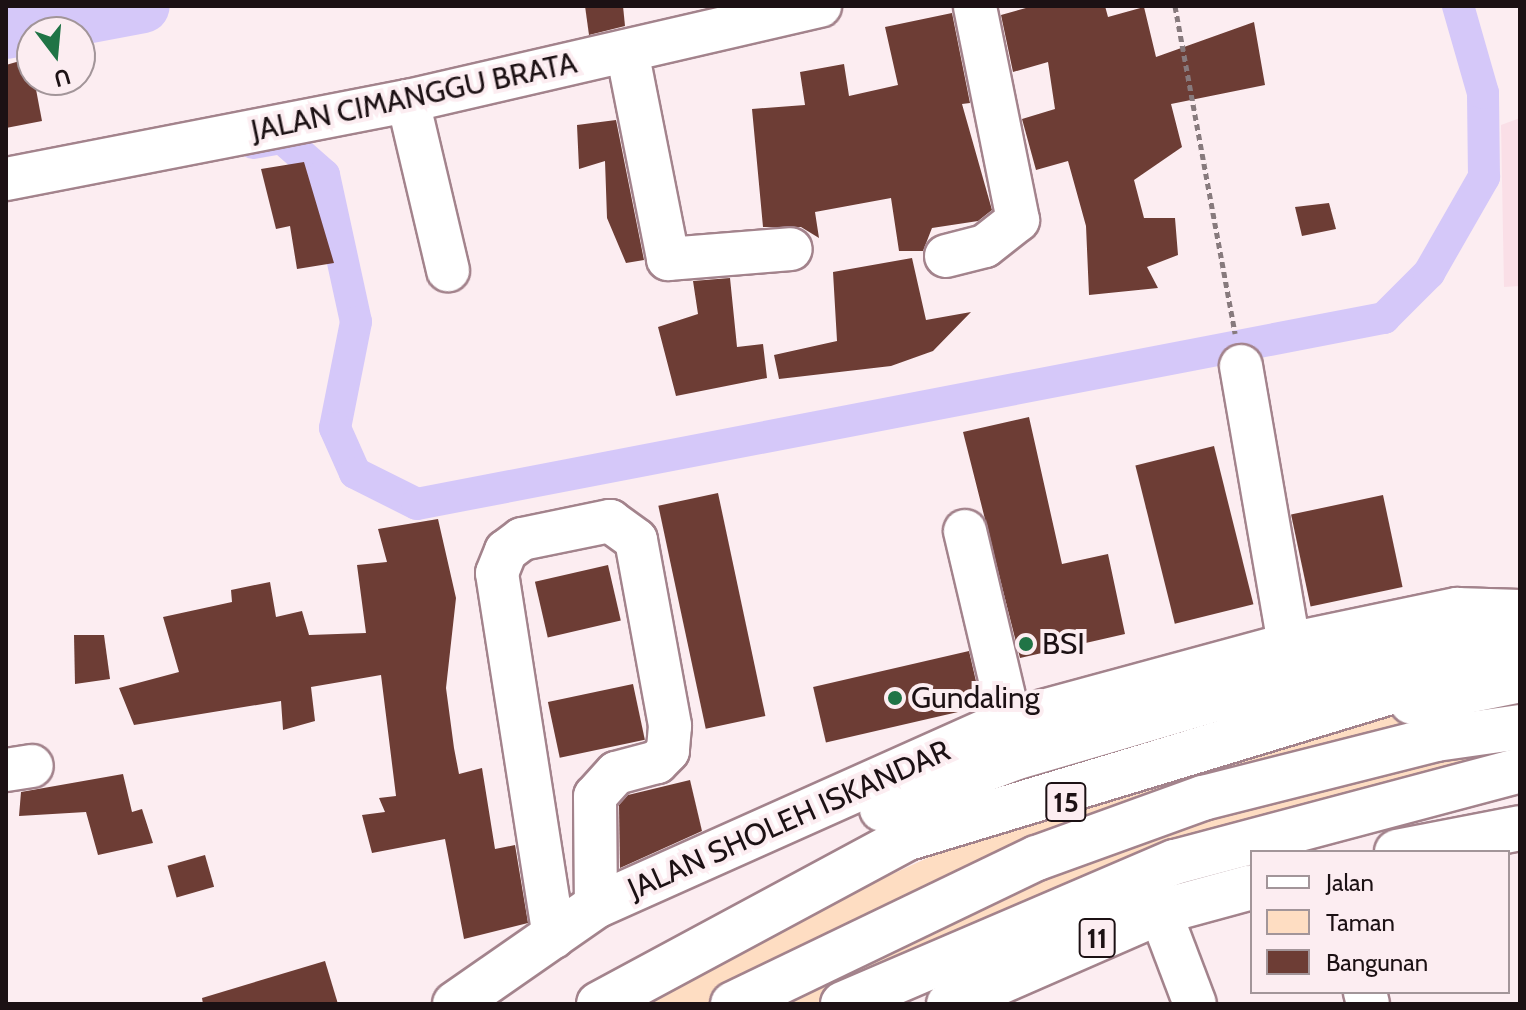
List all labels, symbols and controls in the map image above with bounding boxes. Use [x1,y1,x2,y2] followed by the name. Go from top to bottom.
[16,16,96,96] north arrow
[248,45,580,149] street label: JALAN CIMANGGU BRATA
[51,62,74,93] text: U
[1042,626,1085,662] place label: BSI
[1017,635,1035,653] marker: BSI
[911,680,1040,716] place label: Gundaling
[886,689,904,707] marker: Gundaling
[622,733,956,907] street label: JALAN SHOLEH ISKANDAR
[1044,778,1088,826] road number: 15
[1250,850,1510,994] legend
[1326,868,1374,897] text: Jalan
[1326,908,1395,937] text: Taman
[1077,914,1117,962] road number: 11
[1326,948,1428,977] text: Bangunan

